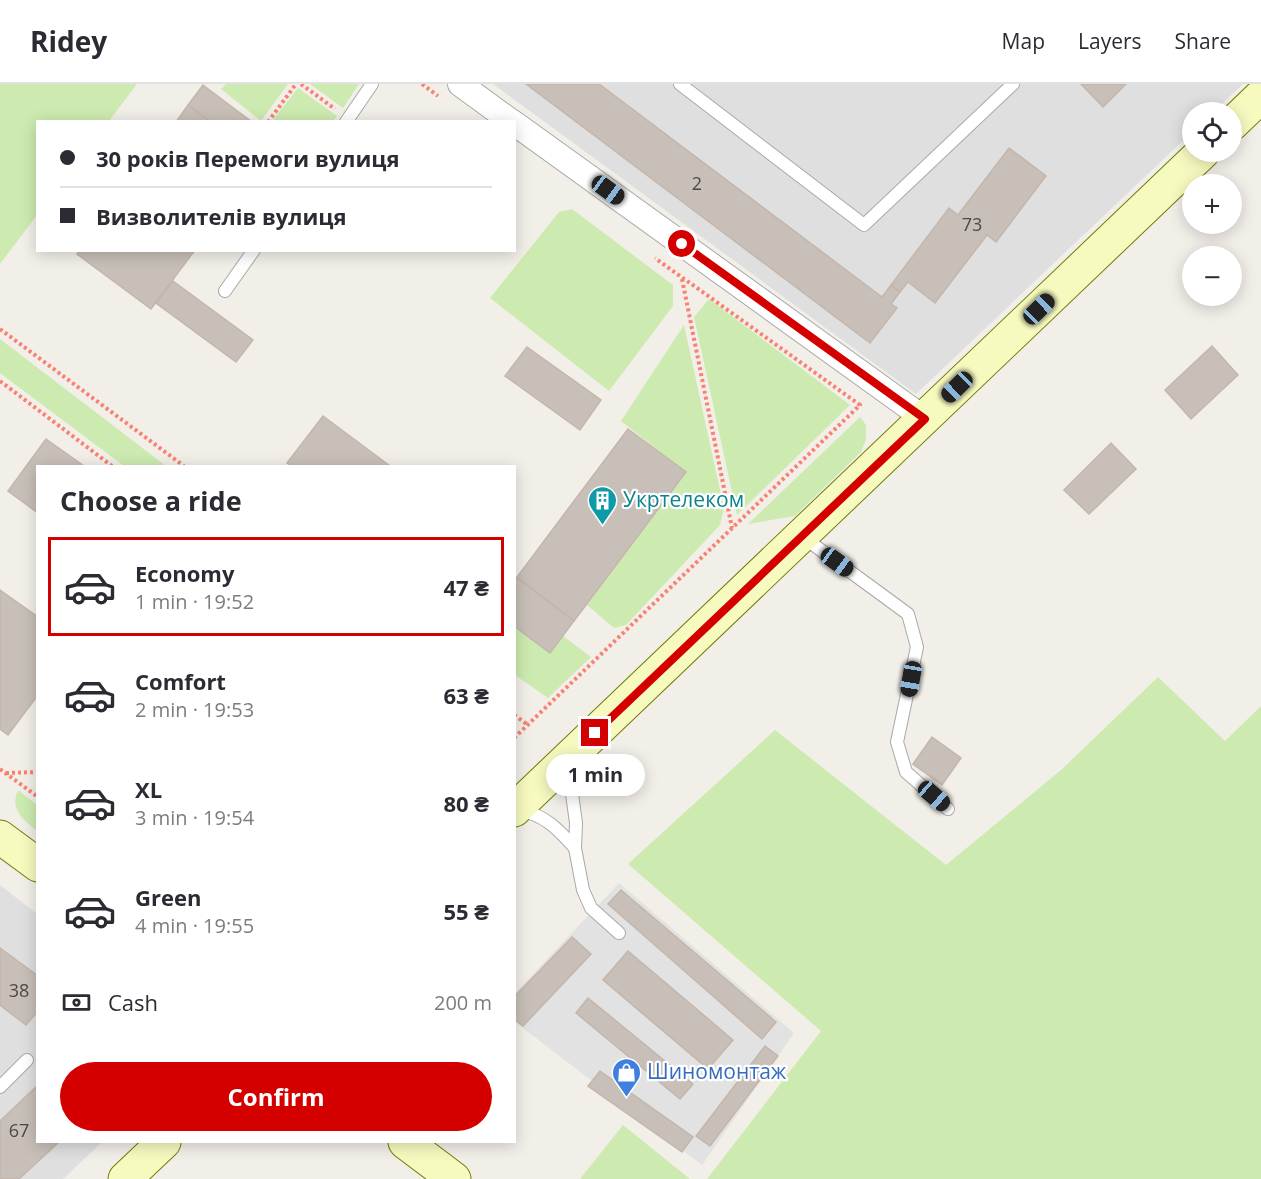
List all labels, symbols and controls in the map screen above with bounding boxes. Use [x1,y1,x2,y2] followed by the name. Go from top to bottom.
[30,22,107,60] text: Ridey
[1002,27,1045,55] text: Map
[1078,27,1142,55] text: Layers
[1175,27,1231,55] text: Share
[1182,102,1242,306] map controls
[1182,102,1242,162] button: locate
[96,143,399,173] text: 30 років Перемоги вулиця
[692,171,702,195] house number: 2
[588,172,628,208] car
[1182,174,1242,234] button: +
[96,201,347,231] text: Визволителів вулиця
[962,212,982,236] house number: 73
[668,230,695,257] route start
[1182,246,1242,306] button: −
[1020,290,1058,328] car
[938,368,976,406] car
[60,482,242,519] text: Choose a ride
[586,484,618,526] building icon: Укртелеком
[623,485,744,513] place label: Укртелеком
[817,544,857,580] car
[135,558,234,588] text: Economy
[63,560,117,614] icon: car
[443,572,489,602] text: 47 ₴
[135,588,254,615] text: 1 min · 19:52
[899,660,923,698] car
[135,666,226,696] text: Comfort
[63,668,117,722] icon: car
[443,680,489,710] text: 63 ₴
[135,696,254,723] text: 2 min · 19:53
[581,719,608,746] route end
[546,754,644,796] callout: 1 min
[568,761,623,788] text: 1 min
[135,774,162,804] text: XL
[63,776,117,830] icon: car
[915,777,953,815] car
[443,788,489,818] text: 80 ₴
[135,804,254,831] text: 3 min · 19:54
[135,882,201,912] text: Green
[63,884,117,938] icon: car
[443,896,489,926] text: 55 ₴
[135,912,254,939] text: 4 min · 19:55
[9,978,29,1002] house number: 38
[60,986,93,1019] icon: cash
[108,987,158,1017] text: Cash
[434,989,492,1016] text: 200 m
[610,1056,642,1098] shop icon: Шиномонтаж
[647,1057,787,1085] place label: Шиномонтаж
[60,1062,492,1131] button: Confirm
[9,1118,29,1142] house number: 67

